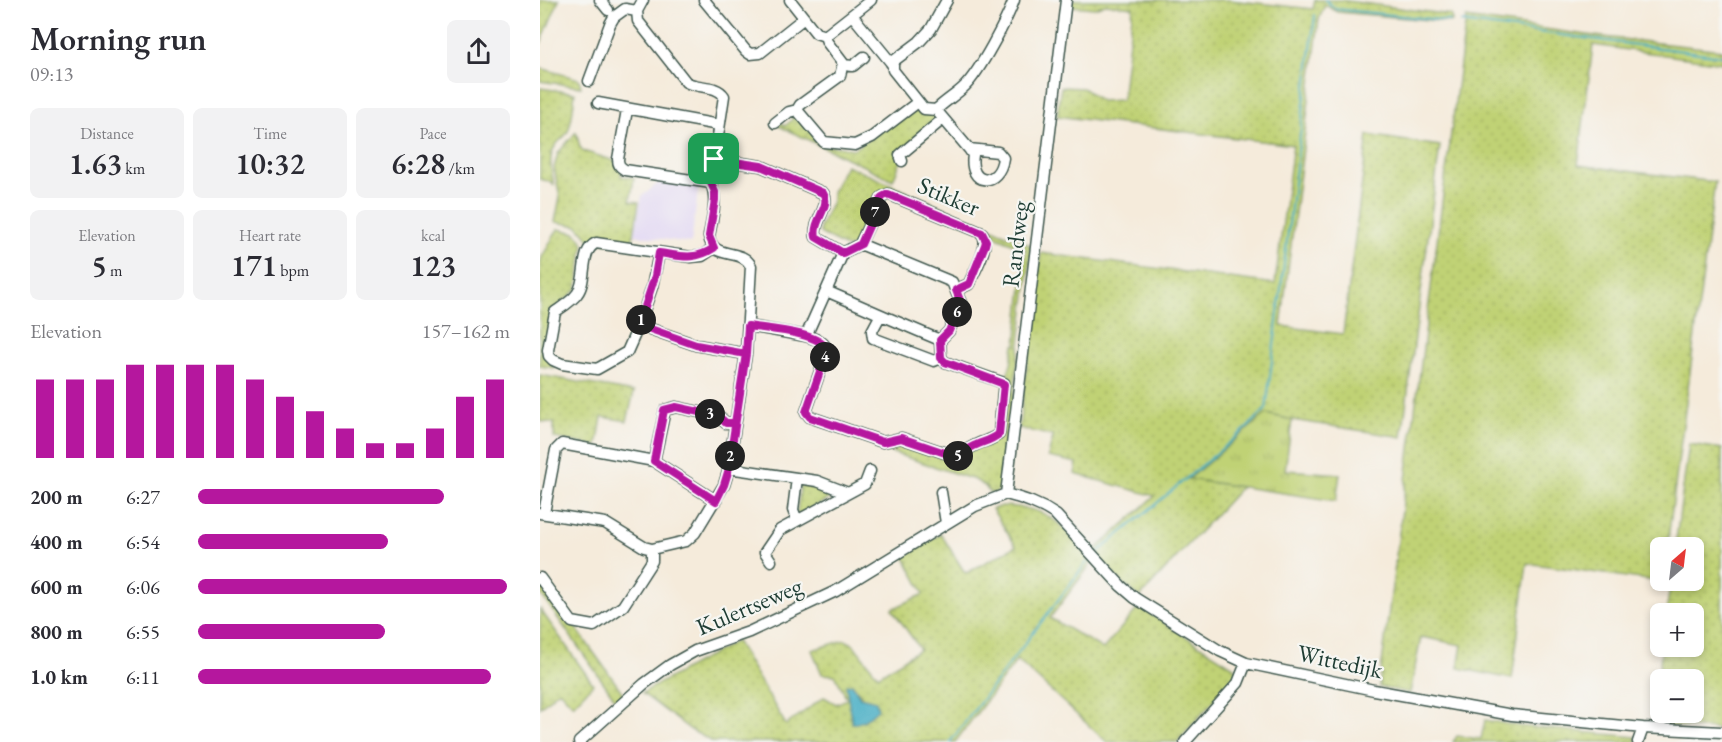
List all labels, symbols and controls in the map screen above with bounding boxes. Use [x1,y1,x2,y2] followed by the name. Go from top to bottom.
[30,17,207,60] text: Morning run
[447,20,510,83] button: share
[30,61,73,87] text: 09:13
[80,123,134,144] text: Distance
[253,123,287,144] text: Time
[420,123,446,144] text: Pace
[688,133,739,184] pin
[697,142,730,175] icon: arrive
[69,144,122,183] text: 1.63
[235,144,305,183] text: 10:32
[391,144,445,183] text: 6:28
[122,158,145,179] text: km
[445,158,475,179] text: /km
[913,169,985,223] street label: Stikker
[860,197,890,227] pin: 7
[994,198,1036,289] street label: Randweg
[871,201,879,222] text: 7
[78,225,136,246] text: Elevation
[239,225,301,246] text: Heart rate
[421,225,445,246] text: kcal
[91,246,107,285] text: 5
[231,246,277,285] text: 171
[410,246,456,285] text: 123
[107,260,123,281] text: m
[277,260,309,281] text: bpm
[942,297,972,327] pin: 6
[953,301,961,322] text: 6
[626,305,656,335] pin: 1
[637,309,645,330] text: 1
[30,318,102,344] text: Elevation
[422,318,510,344] text: 157–162 m
[810,342,840,372] pin: 4
[821,346,829,367] text: 4
[695,399,725,429] pin: 3
[706,403,714,424] text: 3
[715,441,745,471] pin: 2
[943,441,973,471] pin: 5
[726,445,734,466] text: 2
[954,445,962,466] text: 5
[30,484,83,510] text: 200 m
[126,484,160,510] text: 6:27
[30,529,83,555] text: 400 m
[126,529,160,555] text: 6:54
[1650,537,1704,591] north arrow
[1650,537,1704,723] map controls
[691,570,807,642] street label: Kulertseweg
[30,574,83,600] text: 600 m
[126,574,160,600] text: 6:06
[1650,603,1704,657] button: +
[30,619,83,645] text: 800 m
[126,619,160,645] text: 6:55
[1295,637,1386,685] street label: Wittedijk
[30,664,88,690] text: 1.0 km
[126,664,160,690] text: 6:11
[1650,669,1704,723] button: −

